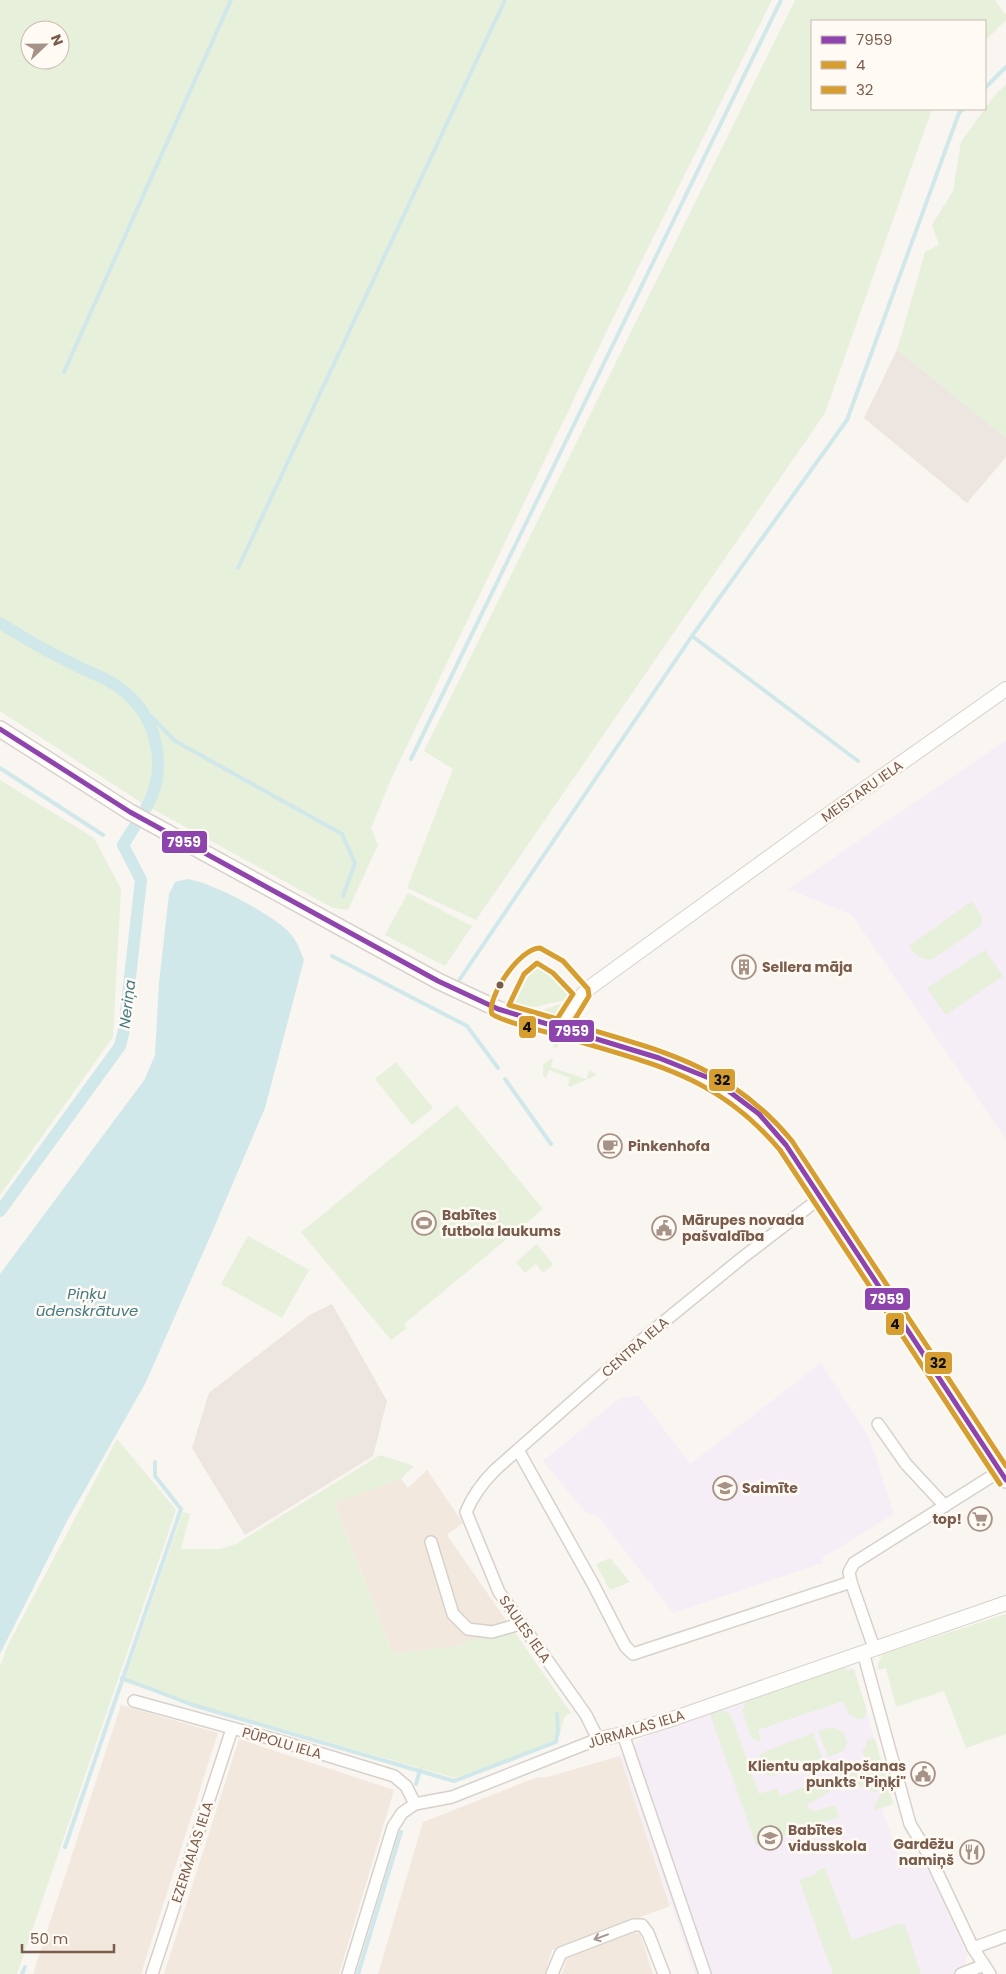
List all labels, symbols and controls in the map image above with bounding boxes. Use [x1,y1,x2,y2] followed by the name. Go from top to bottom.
[20,20,70,70] north arrow
[811,20,986,110] legend
[856,29,893,50] text: 7959
[46,32,68,49] text: N
[856,54,865,75] text: 4
[856,79,873,100] text: 32
[817,755,907,827] street label: MEISTARU IELA
[161,830,208,854] line badge: 7959
[167,832,201,852] text: 7959
[731,954,757,980] building icon: Sellera māja
[762,957,853,977] place label: Sellera māja
[114,978,140,1030] water label: Neriņa
[495,980,505,990] unlabelled marker
[518,1015,537,1039] line badge: 4
[522,1017,532,1037] text: 4
[548,1019,595,1043] line badge: 7959
[555,1021,589,1041] text: 7959
[708,1068,736,1092] line badge: 32
[714,1070,730,1090] text: 32
[597,1133,623,1159] cafe icon: Pinkenhofa
[628,1136,710,1156] place label: Pinkenhofa
[442,1205,561,1241] place label: Babītes futbola laukums
[411,1210,437,1236] sports icon: Babītes futbola laukums
[682,1210,804,1246] place label: Mārupes novada pašvaldība
[651,1215,677,1241] public building icon: Mārupes novada pašvaldība
[36,1283,138,1321] water label: Piņķu ūdenskrātuve
[864,1287,911,1311] line badge: 7959
[870,1289,904,1309] text: 7959
[597,1312,673,1382] street label: CENTRA IELA
[885,1312,905,1336] line badge: 4
[890,1314,900,1334] text: 4
[924,1351,953,1375] line badge: 32
[930,1353,946,1373] text: 32
[712,1475,738,1501] school or university icon: Saimīte
[742,1478,798,1498] place label: Saimīte
[967,1506,993,1532] supermarket icon: top!
[932,1509,962,1529] place label: top!
[494,1591,556,1667] street label: SAULES IELA
[585,1705,687,1753] street label: JŪRMALAS IELA
[240,1722,324,1764] street label: PŪPOLU IELA
[748,1756,906,1792] place label: Klientu apkalpošanas punkts "Piņķi"
[910,1761,936,1787] public building icon: Klientu apkalpošanas punkts "Piņķi"
[166,1799,218,1905] street label: EZERMALAS IELA
[788,1820,867,1856] place label: Babītes vidusskola
[757,1825,783,1851] school or university icon: Babītes vidusskola
[893,1834,954,1870] place label: Gardēžu namiņš
[959,1839,985,1865] restaurant icon: Gardēžu namiņš
[22,1922,115,1954] scale bar
[30,1928,68,1949] text: 50 m
[594,1933,610,1942] one-way arrow

